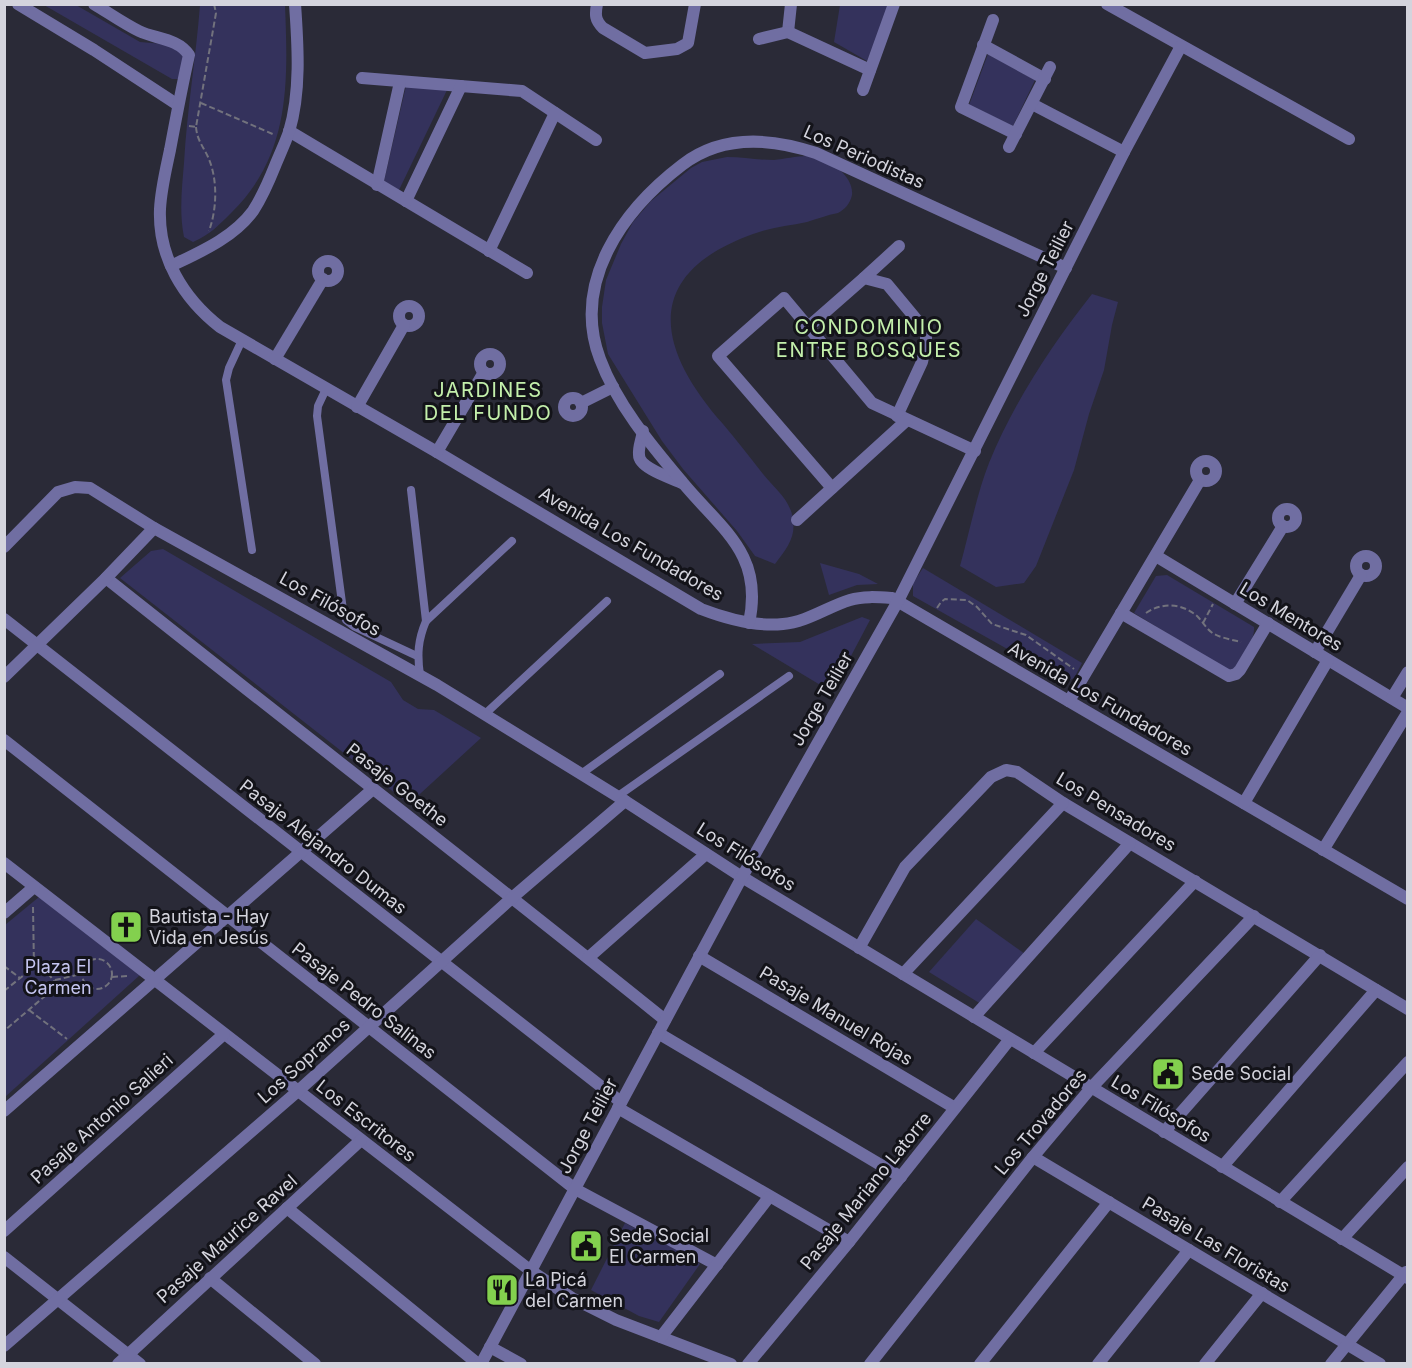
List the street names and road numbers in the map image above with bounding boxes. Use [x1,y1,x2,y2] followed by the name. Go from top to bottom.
[801,120,928,193] street label: Los Periodistas
[1011,217,1078,320] street label: Jorge Teilier
[536,482,727,605] street label: Avenida Los Fundadores
[276,567,384,640] street label: Los Filósofos
[1236,578,1346,655] street label: Los Mentores
[1005,637,1196,760] street label: Avenida Los Fundadores
[786,648,857,750] street label: Jorge Teilier
[342,739,452,831] street label: Pasaje Goethe
[1053,768,1180,856] street label: Los Pensadores
[236,775,411,918] street label: Pasaje Alejandro Dumas
[693,818,799,895] street label: Los Filósofos
[288,938,441,1063] street label: Pasaje Pedro Salinas
[756,962,917,1070] street label: Pasaje Manuel Rojas
[253,1014,354,1107] street label: Los Sopranos
[26,1049,177,1188] street label: Pasaje Antonio Salieri
[990,1065,1091,1179] street label: Los Trovadores
[1108,1071,1215,1147] street label: Los Filósofos
[554,1074,622,1177] street label: Jorge Teilier
[312,1075,420,1166] street label: Los Escritores
[796,1108,936,1274] street label: Pasaje Mariano Latorre
[152,1170,301,1307] street label: Pasaje Maurice Ravel
[1139,1192,1294,1297] street label: Pasaje Las Floristas

